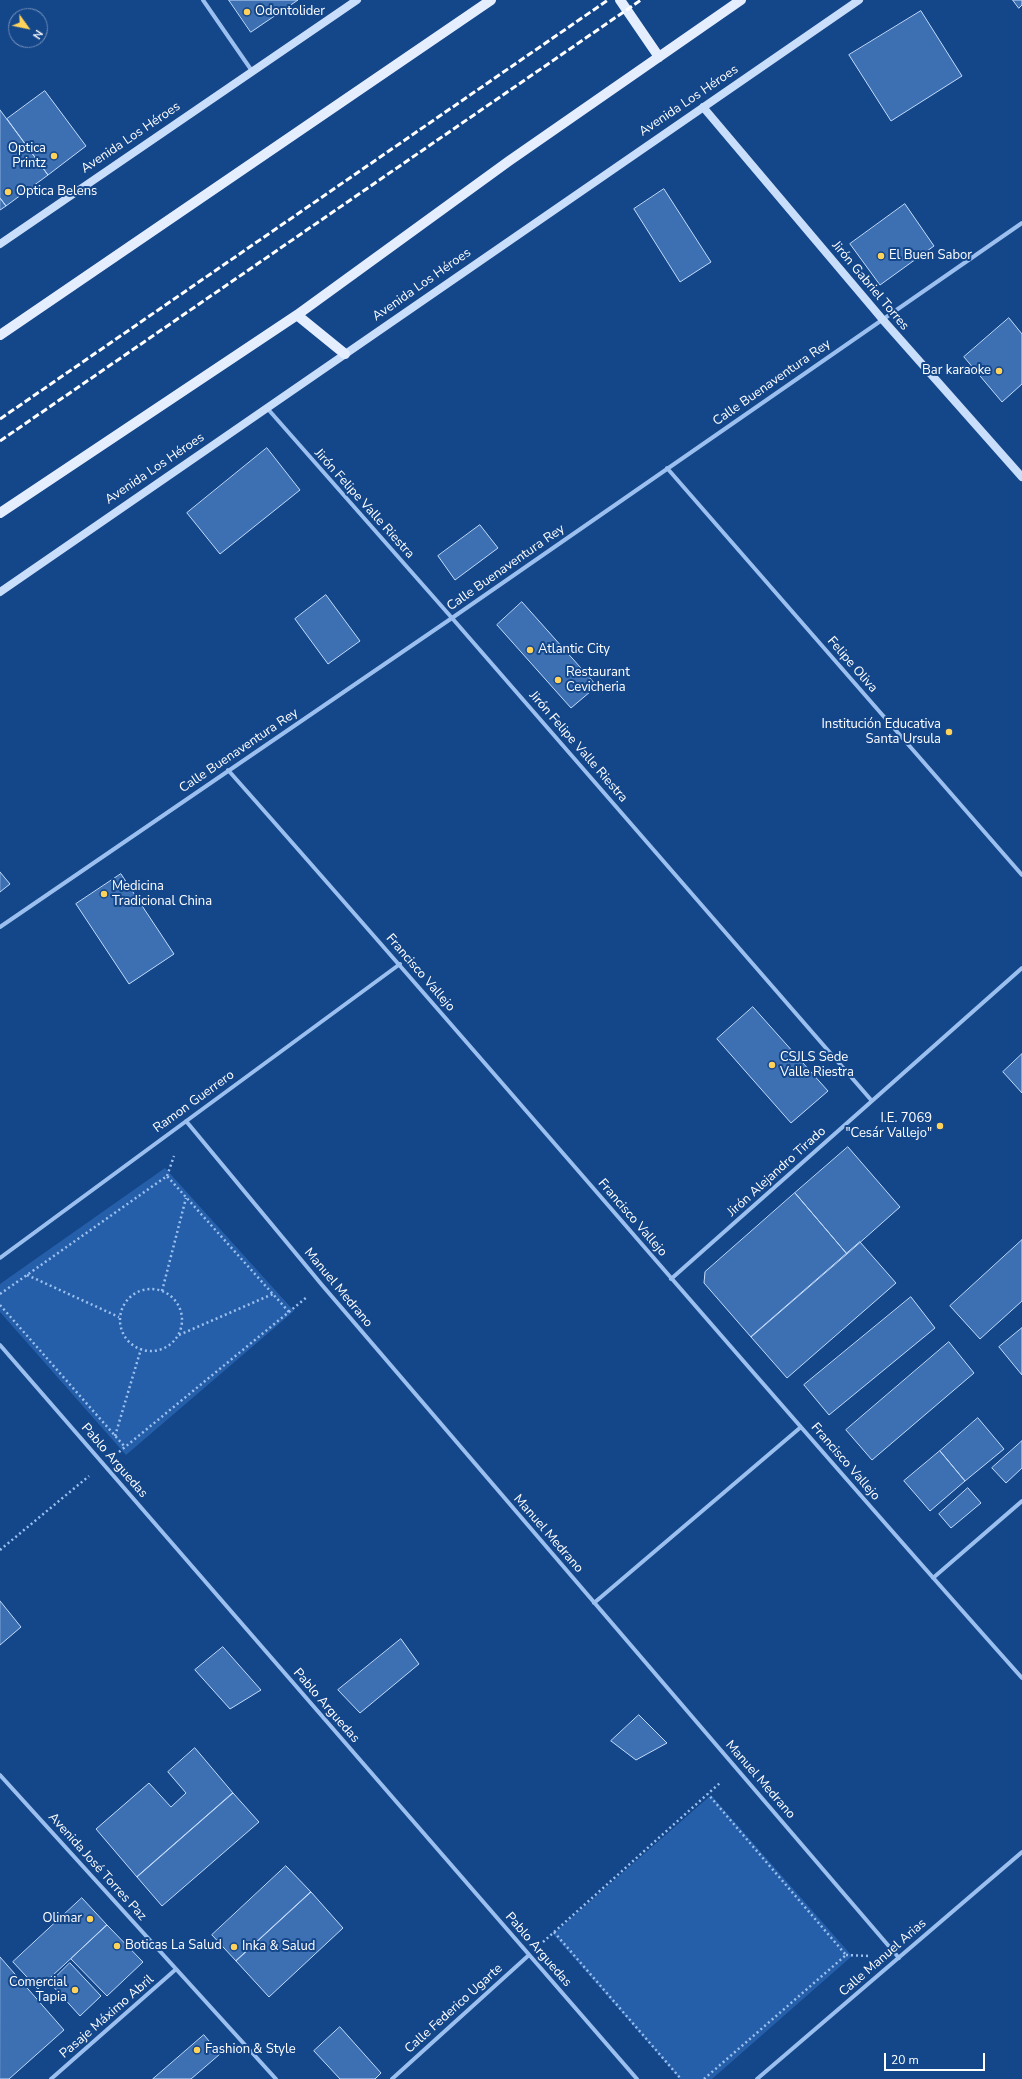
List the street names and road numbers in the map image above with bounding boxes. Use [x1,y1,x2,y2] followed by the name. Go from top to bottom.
[636,62,742,140] street label: Avenida Los Héroes
[78,99,184,177] street label: Avenida Los Héroes
[828,238,912,334] street label: Jirón Gabriel Torres
[370,245,474,325] street label: Avenida Los Héroes
[710,336,834,430] street label: Calle Buenaventura Rey
[102,430,208,508] street label: Avenida Los Héroes
[311,446,417,562] street label: Jirón Felipe Valle Riestra
[444,521,568,615] street label: Calle Buenaventura Rey
[824,634,880,696] street label: Felipe Oliva
[526,688,630,806] street label: Jirón Felipe Valle Riestra
[177,705,301,797] street label: Calle Buenaventura Rey
[382,931,458,1015] street label: Francisco Vallejo
[150,1067,238,1137] street label: Ramon Guerrero
[725,1124,829,1220] street label: Jirón Alejandro Tirado
[594,1176,670,1260] street label: Francisco Vallejo
[300,1245,376,1331] street label: Manuel Medrano
[807,1420,883,1504] street label: Francisco Vallejo
[77,1421,151,1501] street label: Pablo Arguedas
[510,1492,586,1576] street label: Manuel Medrano
[289,1666,363,1746] street label: Pablo Arguedas
[722,1738,798,1822] street label: Manuel Medrano
[45,1810,149,1924] street label: Avenida José Torres Paz
[501,1910,575,1990] street label: Pablo Arguedas
[836,1916,930,2000] street label: Calle Manuel Arias
[402,1961,506,2057] street label: Calle Federico Ugarte
[57,1972,157,2062] street label: Pasaje Máximo Abril

